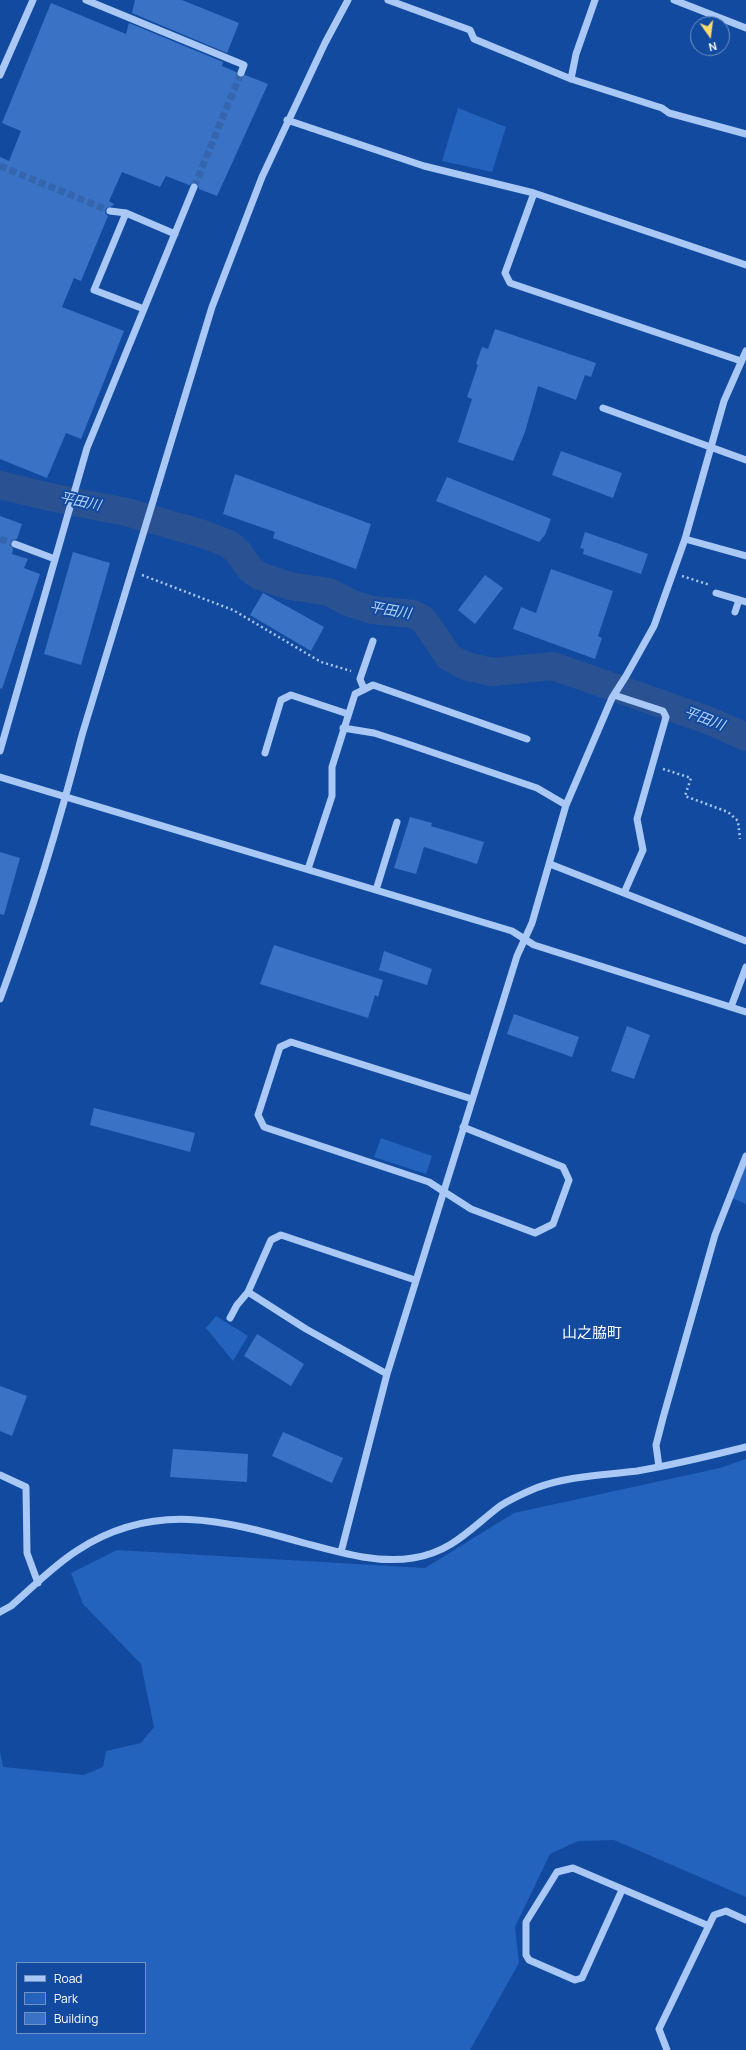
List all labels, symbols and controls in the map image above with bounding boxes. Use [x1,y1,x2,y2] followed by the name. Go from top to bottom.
[690,16,730,56] north arrow
[707,39,718,55] text: N
[58,489,102,515] water label: 平田川
[368,599,412,623] water label: 平田川
[681,704,727,734] water label: 平田川
[562,1325,622,1343] district label: 山之脇町
[16,1962,146,2034] legend
[54,1970,82,1987] text: Road
[54,1990,78,2007] text: Park
[54,2010,98,2027] text: Building

